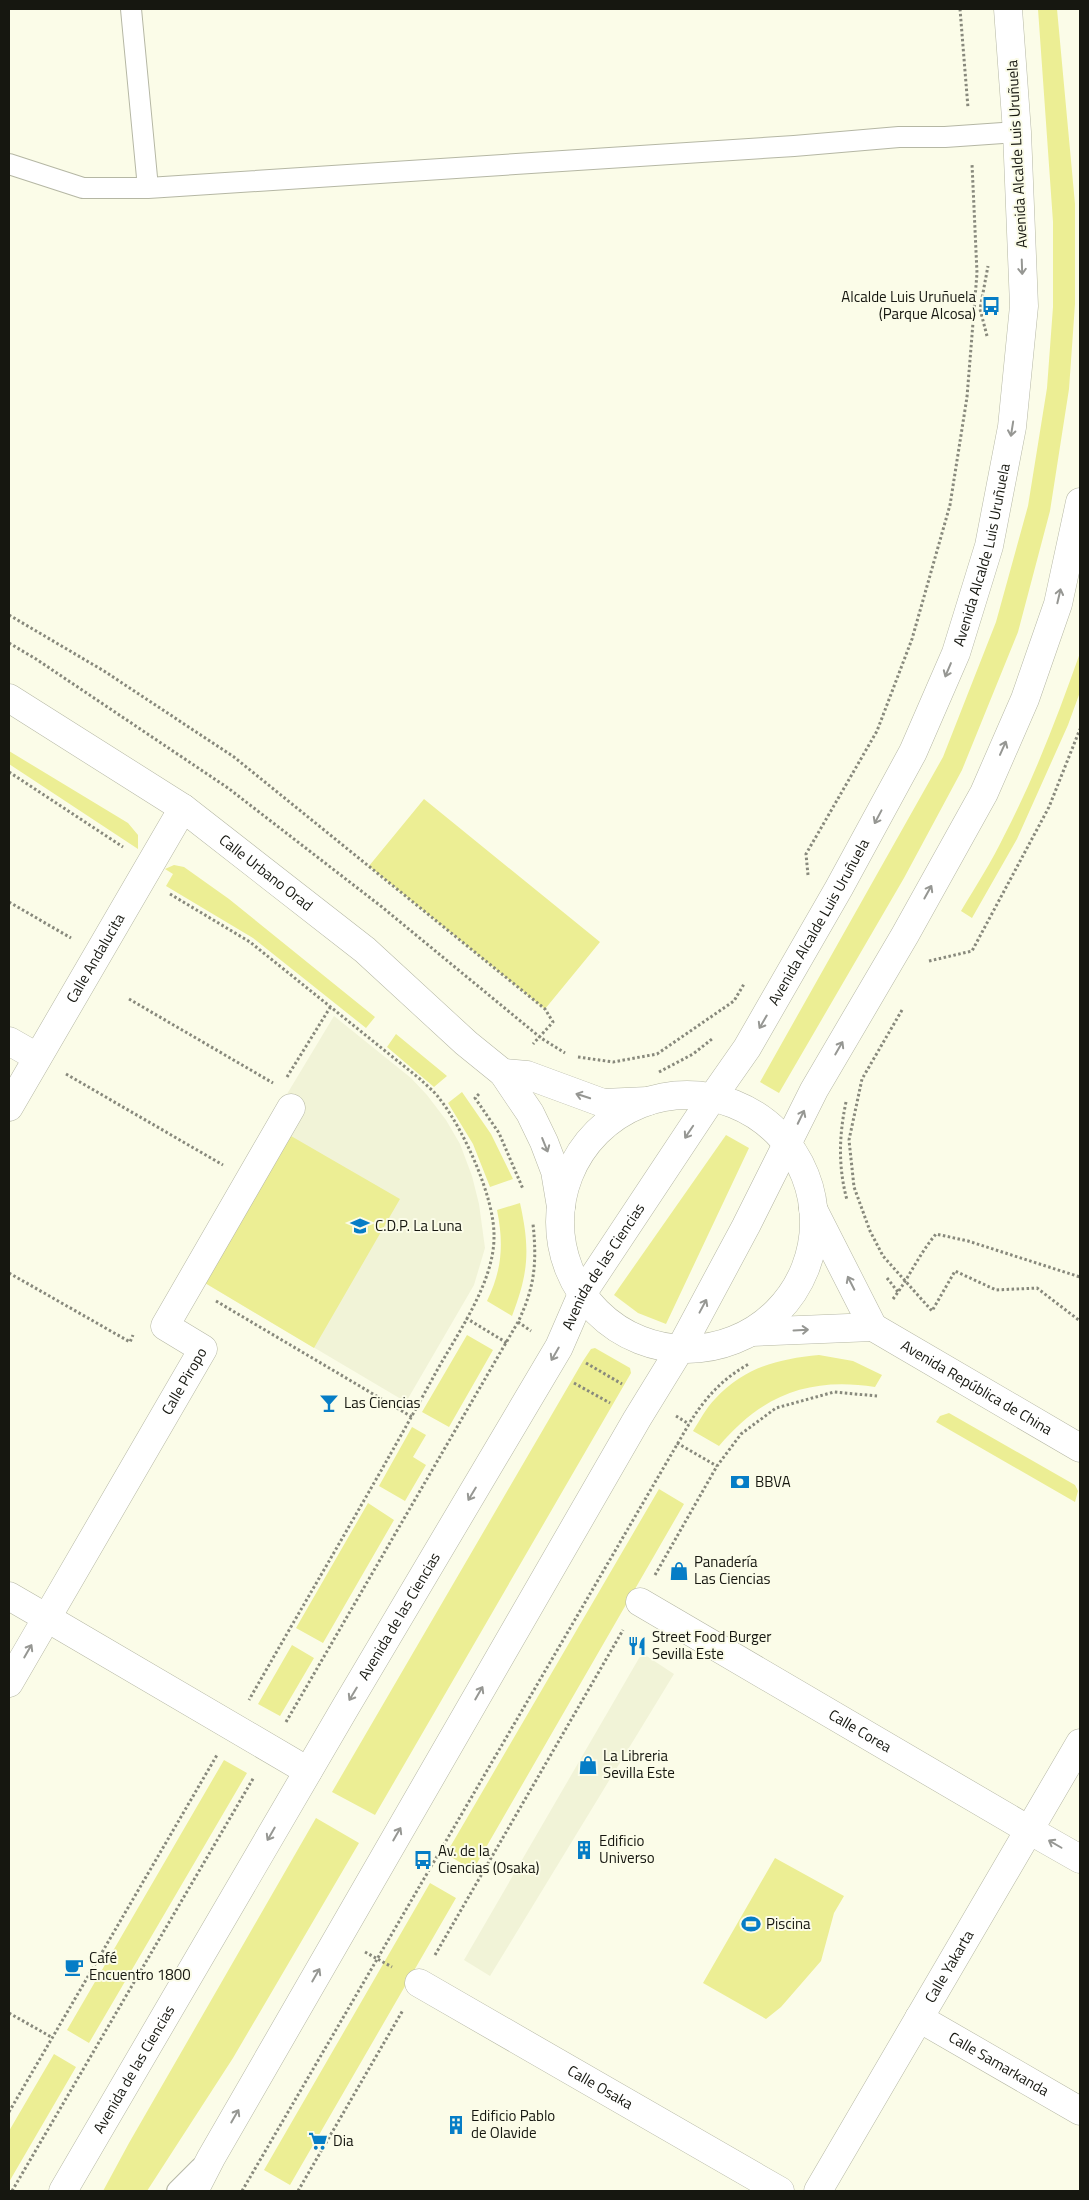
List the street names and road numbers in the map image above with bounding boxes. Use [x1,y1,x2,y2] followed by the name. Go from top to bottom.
[1000,59,1033,249] street label: Avenida Alcalde Luis Uruñuela
[947,461,1016,649] street label: Avenida Alcalde Luis Uruñuela
[214,828,318,916] street label: Calle Urbano Orad
[762,834,875,1009] street label: Avenida Alcalde Luis Uruñuela
[60,909,130,1007] street label: Calle Andalucita
[556,1198,650,1333] street label: Avenida de las Ciencias
[897,1334,1057,1441] street label: Avenida República de China
[155,1343,213,1419] street label: Calle Piropo
[352,1548,446,1684] street label: Avenida de las Ciencias
[824,1703,897,1758] street label: Calle Corea
[919,1925,979,2007] street label: Calle Yakarta
[87,2001,180,2137] street label: Avenida de las Ciencias
[944,2025,1054,2102] street label: Calle Samarkanda
[563,2059,638,2115] street label: Calle Osaka

